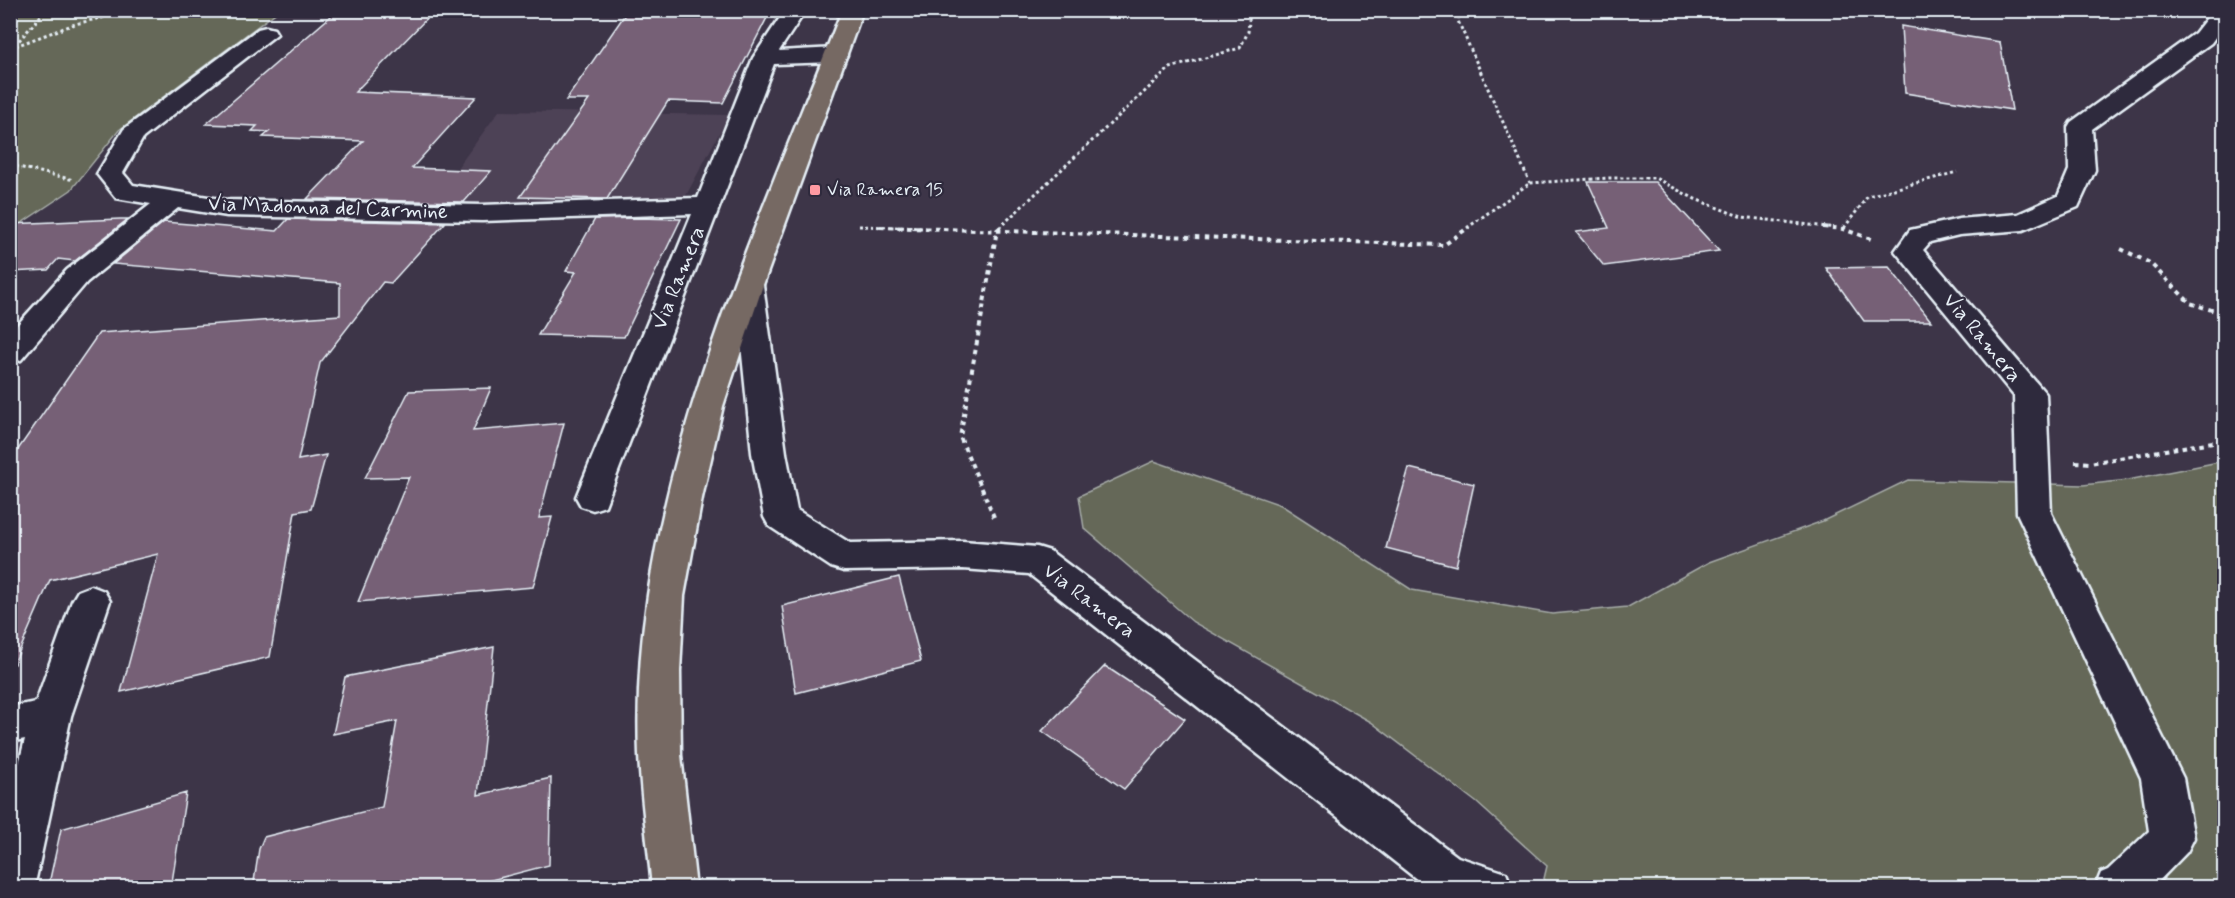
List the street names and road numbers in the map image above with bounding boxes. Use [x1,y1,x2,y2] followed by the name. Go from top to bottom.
[208,190,449,226] street label: Via Madonna del Carmine
[646,222,712,334] street label: Via Ramera
[1936,287,2028,389] street label: Via Ramera
[1037,557,1141,645] street label: Via Ramera

